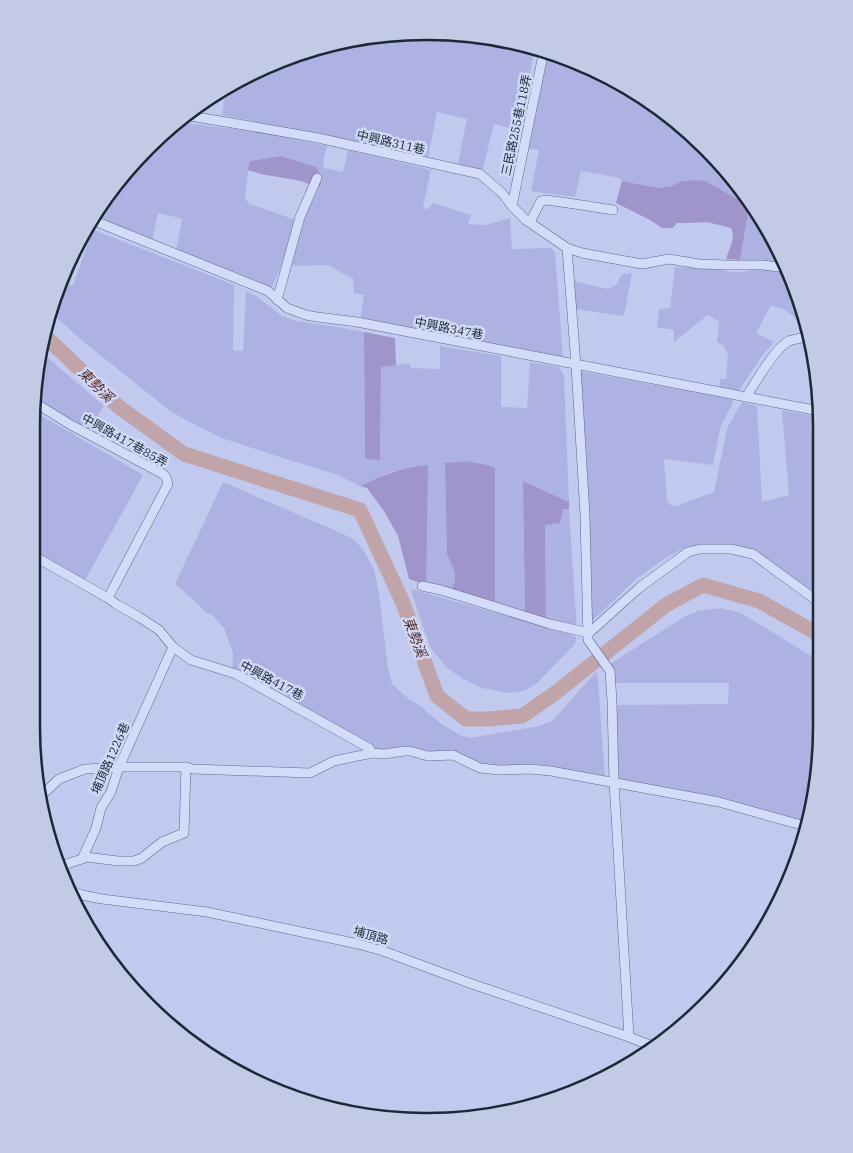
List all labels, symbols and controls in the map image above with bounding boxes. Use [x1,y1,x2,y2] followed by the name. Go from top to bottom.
[498,73,534,177] street label: 三民路255巷118弄
[355,127,427,157] street label: 中興路311巷
[413,314,485,342] street label: 中興路347巷
[75,364,119,407] water label: 東勢溪
[79,410,171,470] street label: 中興路417巷85弄
[399,614,431,662] water label: 東勢溪
[238,657,306,703] street label: 中興路417巷
[88,720,132,796] street label: 埔頂路1226巷
[352,923,390,947] street label: 埔頂路

